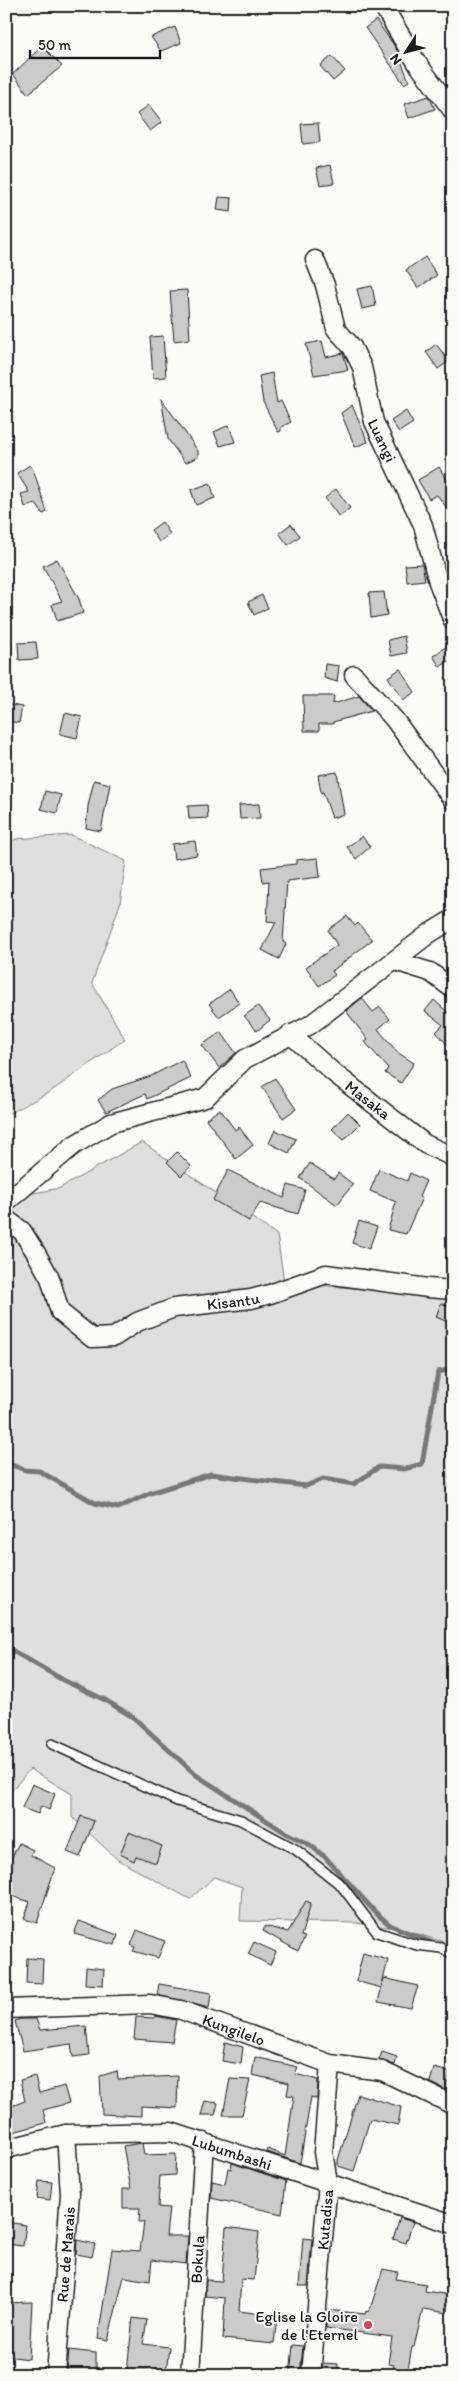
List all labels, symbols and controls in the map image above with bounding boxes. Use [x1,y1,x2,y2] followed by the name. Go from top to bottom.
[30,28,160,60] scale bar
[382,28,432,78] north arrow
[38,36,71,54] text: 50 m
[386,51,406,68] text: N
[364,415,401,465] street label: Luangi
[342,1076,395,1124] street label: Masaka
[206,1288,262,1314] street label: Kisantu
[200,2009,268,2049] street label: Kungilelo
[190,2130,274,2174] street label: Lubumbashi
[313,2188,337,2251] street label: Kutadisa
[52,2206,79,2303] street label: Rue de Marais
[186,2234,208,2284] street label: Bokula
[256,2307,358,2344] place label: Eglise la Gloire de l'Eternel
[362,2319,374,2331] marker: Eglise la Gloire de l'Eternel

